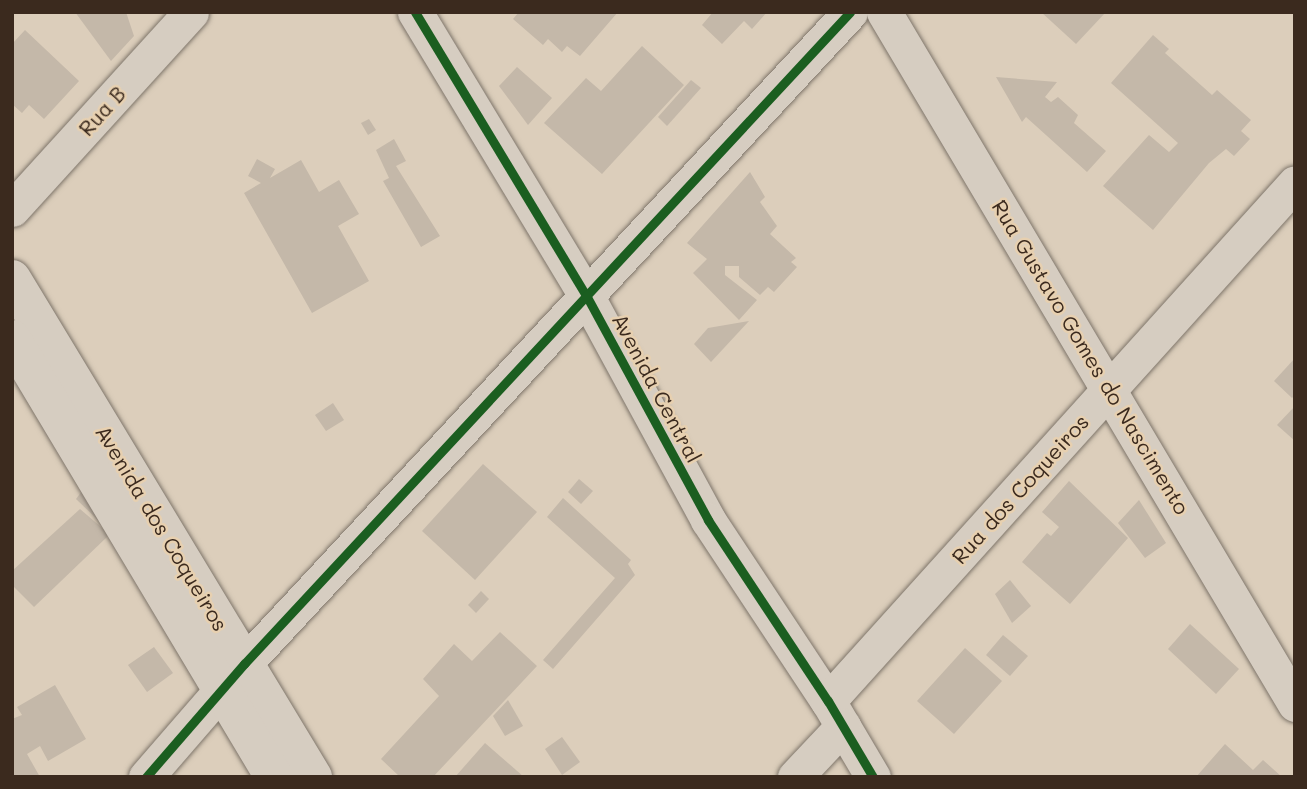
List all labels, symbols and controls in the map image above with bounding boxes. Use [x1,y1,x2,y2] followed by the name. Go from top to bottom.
[73,81,131,141] street label: Rua B
[987,195,1195,519] street label: Rua Gustavo Gomes do Nascimento
[607,309,707,467] street label: Avenida Central
[946,409,1094,569] street label: Rua dos Coqueiros
[91,421,233,635] street label: Avenida dos Coqueiros

